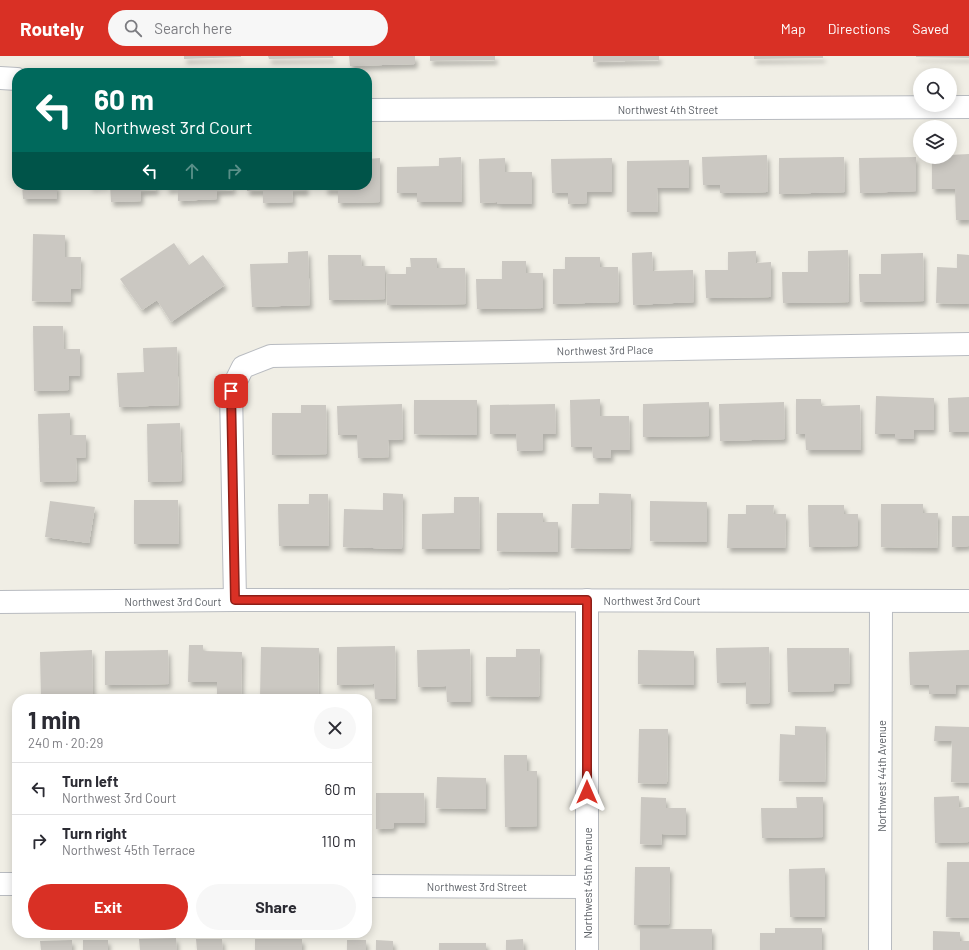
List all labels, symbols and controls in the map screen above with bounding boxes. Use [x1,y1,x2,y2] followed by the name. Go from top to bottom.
[108,10,388,46] search box
[20,17,84,40] text: Routely
[122,17,144,39] icon: search
[154,19,232,37] text: Search here
[781,20,806,37] text: Map
[828,20,890,37] text: Directions
[912,20,949,37] text: Saved
[913,68,957,164] map controls
[913,68,957,112] button: search
[94,82,154,116] text: 60 m
[28,84,80,136] icon: left
[618,103,718,116] street label: Northwest 4th Street
[94,116,253,138] text: Northwest 3rd Court
[913,120,957,164] button: layers
[139,160,161,182] icon: left
[181,160,203,182] icon: ahead
[223,160,245,182] icon: right
[557,343,653,357] street label: Northwest 3rd Place
[214,374,248,408] pin
[220,380,242,402] icon: arrive
[604,594,700,607] street label: Northwest 3rd Court
[125,595,221,608] street label: Northwest 3rd Court
[28,705,81,734] text: 1 min
[314,707,356,749] button: close
[875,720,888,832] street label: Northwest 44th Avenue
[28,735,103,751] text: 240 m · 20:29
[566,771,608,813] position arrow
[62,772,118,790] text: Turn left
[28,778,50,800] icon: left
[324,780,356,798] text: 60 m
[62,790,177,806] text: Northwest 3rd Court
[62,824,127,842] text: Turn right
[581,827,594,939] street label: Northwest 45th Avenue
[28,830,50,852] icon: right
[322,832,356,850] text: 110 m
[62,842,195,858] text: Northwest 45th Terrace
[427,880,527,893] street label: Northwest 3rd Street
[28,884,188,930] button: Exit
[196,884,356,930] button: Share

